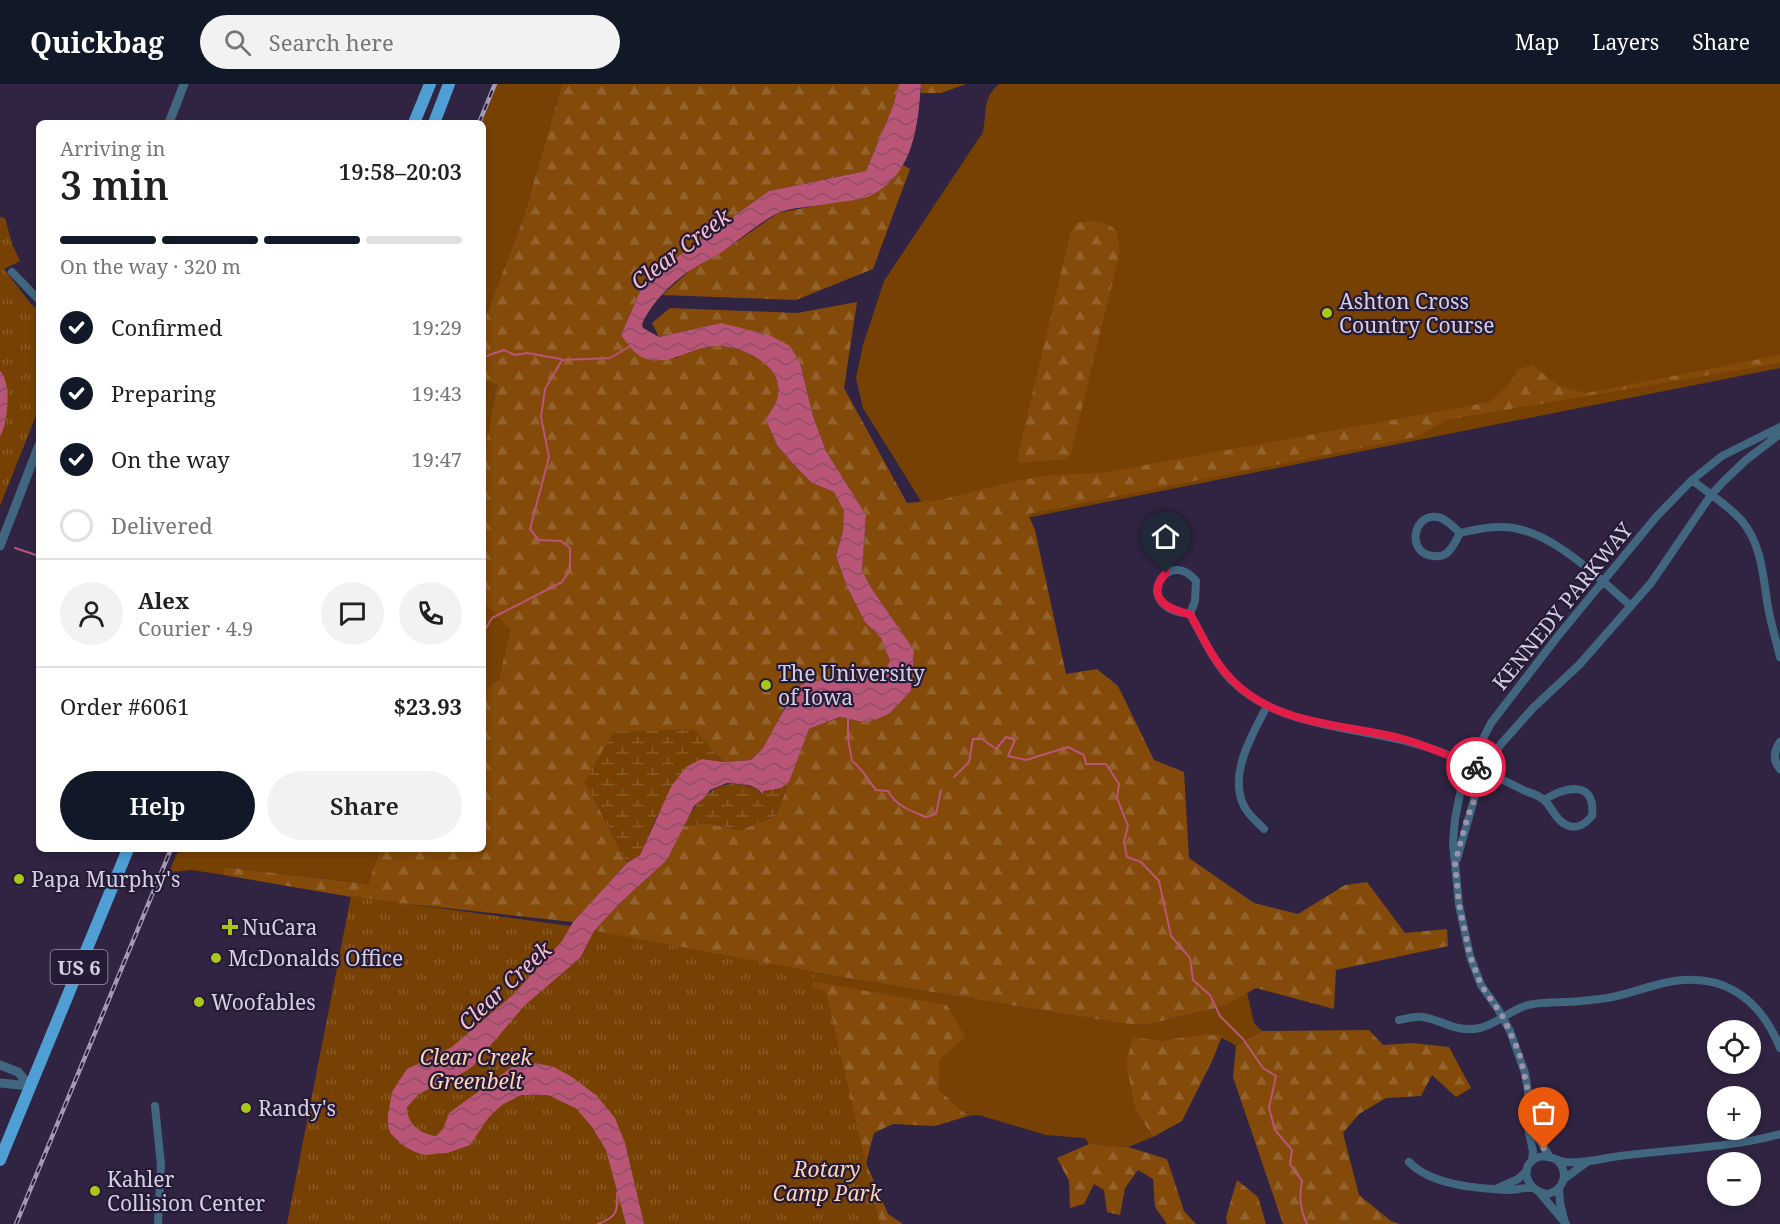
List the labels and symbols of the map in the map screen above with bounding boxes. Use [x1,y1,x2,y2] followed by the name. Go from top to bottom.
[624,200,737,295] water label: Clear Creek
[1339,287,1494,339] place label: Ashton Cross Country Course
[1320,306,1334,320] marker: Ashton Cross Country Course
[1140,511,1191,573] pin
[1486,516,1639,696] street label: KENNEDY PARKWAY
[778,659,925,711] place label: The University of Iowa
[759,678,773,692] marker: The University of Iowa
[1446,737,1506,797] courier
[31,865,180,893] place label: Papa Murphy's
[12,872,26,886] marker: Papa Murphy's
[242,913,317,941] place label: NuCara
[223,920,237,934] marker: NuCara
[451,933,558,1036] water label: Clear Creek
[228,944,403,972] place label: McDonalds Office
[50,950,107,984] road number: US 6
[209,951,223,965] marker: McDonalds Office
[211,988,316,1016] place label: Woofables
[192,995,206,1009] marker: Woofables
[420,1043,533,1095] park label: Clear Creek Greenbelt
[1518,1087,1569,1149] pin
[258,1094,336,1122] place label: Randy's
[239,1101,253,1115] marker: Randy's
[773,1155,882,1207] park label: Rotary Camp Park
[107,1165,265,1217] place label: Kahler Collision Center
[88,1184,102,1198] marker: Kahler Collision Center

